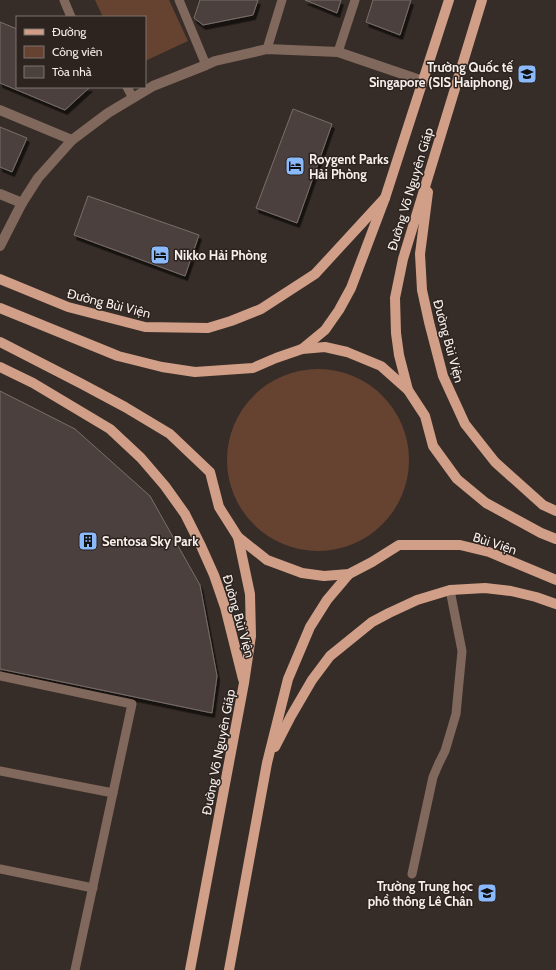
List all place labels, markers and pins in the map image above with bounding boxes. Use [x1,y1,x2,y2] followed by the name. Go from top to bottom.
[369,59,513,90] place label: Trường Quốc tế Singapore (SIS Haiphong)
[516,63,538,85] school or university icon: Trường Quốc tế Singapore (SIS Haiphong)
[309,151,389,182] place label: Roygent Parks Hải Phòng
[284,155,306,177] hotel icon: Roygent Parks Hải Phòng
[149,244,171,266] hotel icon: Nikko Hải Phòng
[174,247,267,263] place label: Nikko Hải Phòng
[77,530,99,552] building icon: Sentosa Sky Park
[102,533,199,549] place label: Sentosa Sky Park
[368,878,473,909] place label: Trường Trung học phổ thông Lê Chân
[476,882,498,904] school or university icon: Trường Trung học phổ thông Lê Chân

